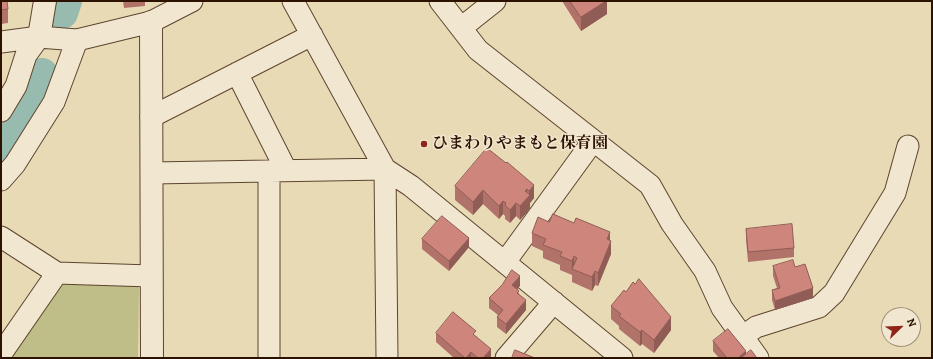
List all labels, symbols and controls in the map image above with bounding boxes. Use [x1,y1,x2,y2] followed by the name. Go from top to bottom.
[432,134,608,154] place label: ひまわりやまもと保育園
[419,139,429,149] marker: ひまわりやまもと保育園
[881,307,921,347] north arrow
[903,316,920,329] text: N

